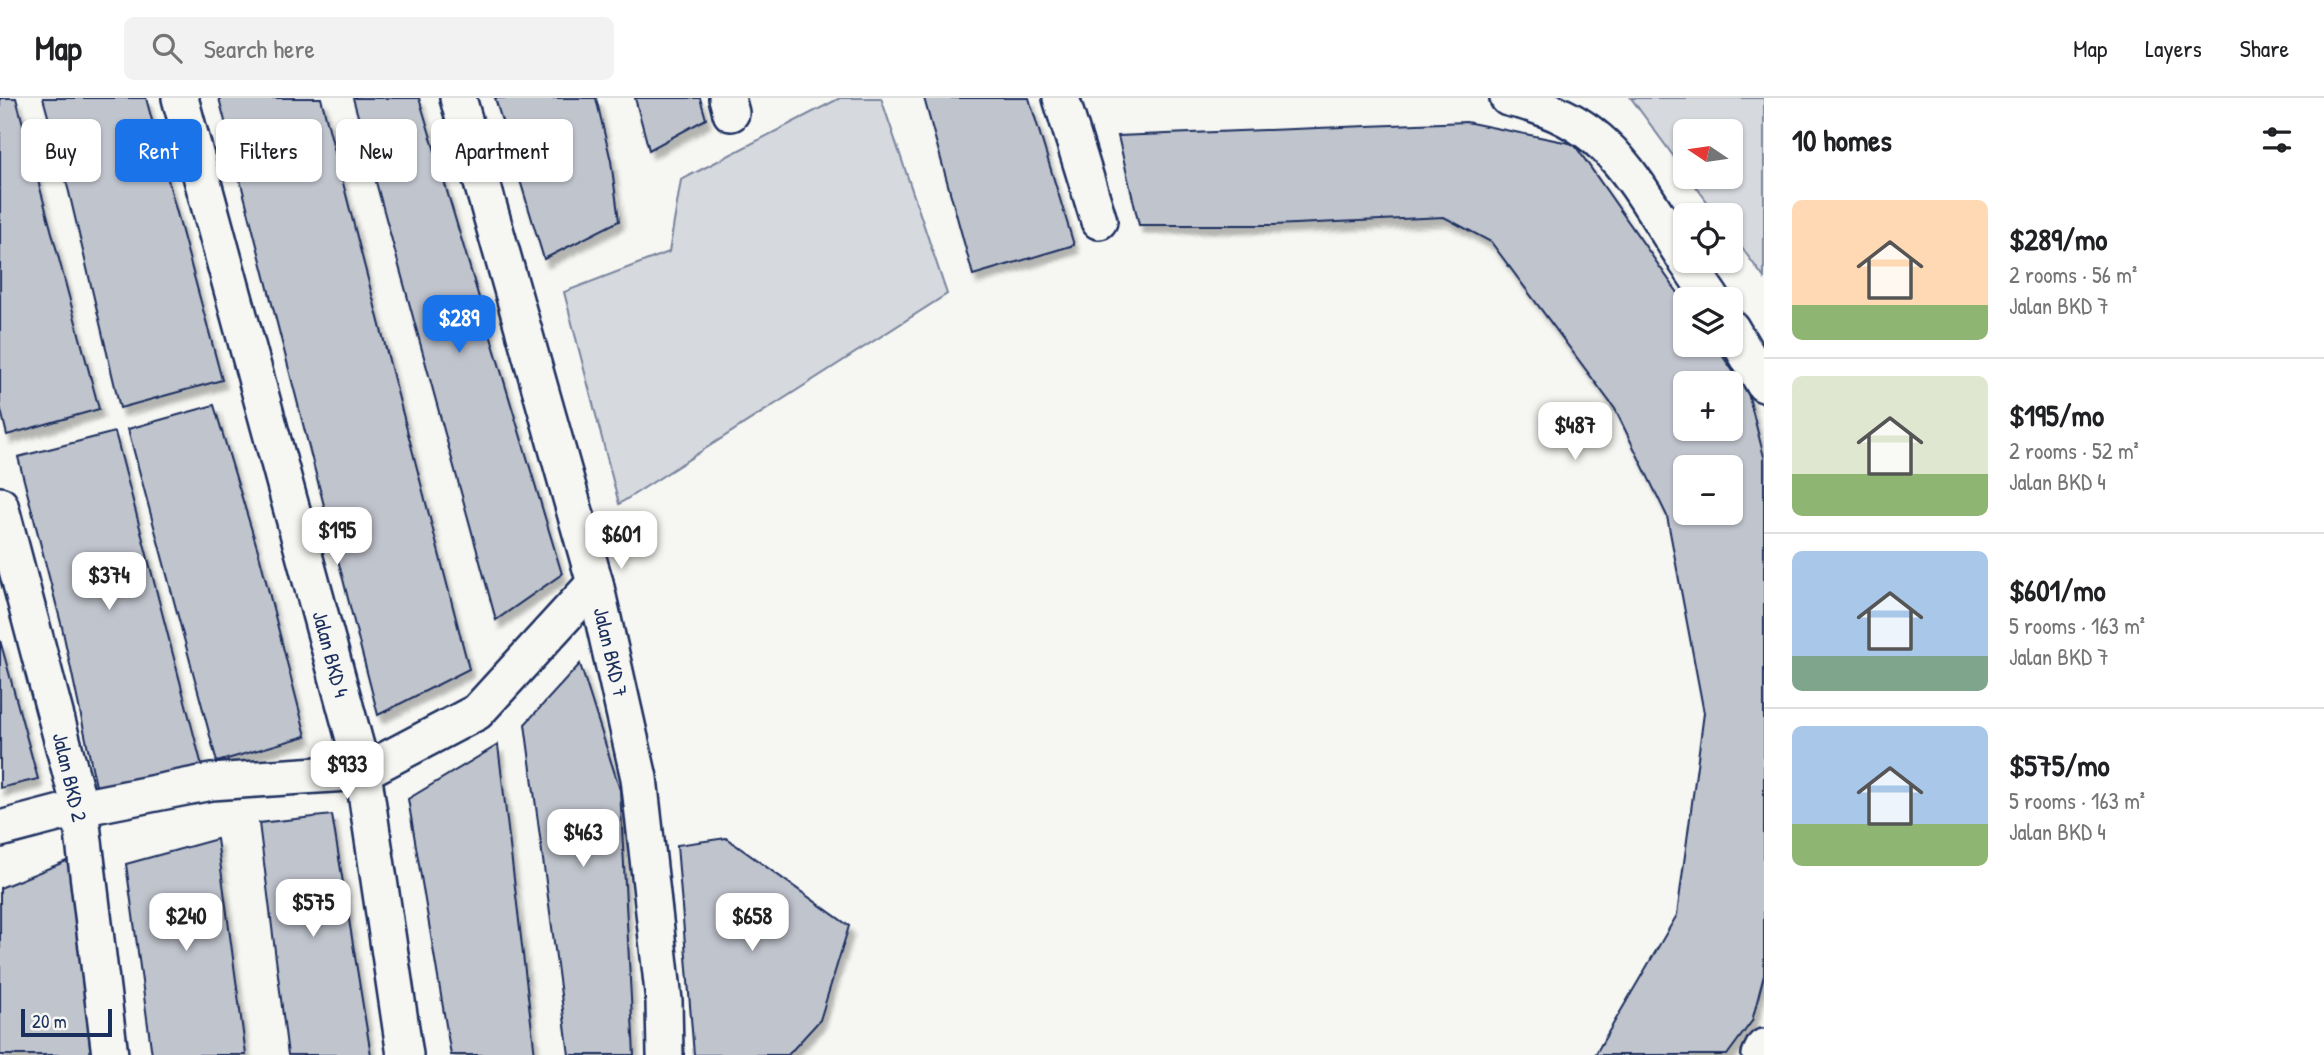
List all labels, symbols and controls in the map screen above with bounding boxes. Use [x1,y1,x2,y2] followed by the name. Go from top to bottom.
[124,17,614,80] search box
[35,26,82,70] text: Map
[148,29,186,67] icon: search
[204,31,315,66] text: Search here
[2073,32,2107,64] text: Map
[2145,32,2202,64] text: Layers
[2240,32,2289,64] text: Share
[21,119,101,182] chip: Buy
[115,119,202,182] chip: Rent
[216,119,322,182] chip: Filters
[336,119,417,182] chip: New
[431,119,573,182] chip: Apartment
[1673,119,1743,189] north arrow
[1673,119,1743,525] map controls
[1792,120,1892,160] text: 10 homes
[2258,121,2296,159] icon: filters
[1673,203,1743,273] button: locate
[2009,219,2107,259] text: $289/mo
[1848,228,1932,312] icon: home
[2009,259,2137,290] text: 2 rooms · 56 m²
[1673,287,1743,357] button: layers
[2009,290,2109,321] text: Jalan BKD 7
[418,296,500,355] pin: $289
[439,302,479,333] text: $289
[1673,371,1743,441] button: +
[2009,395,2104,435] text: $195/mo
[1534,402,1616,462] pin: $487
[1848,404,1932,488] icon: home
[1554,409,1596,440] text: $487
[2009,435,2139,466] text: 2 rooms · 52 m²
[1673,455,1743,525] button: −
[2009,466,2106,497] text: Jalan BKD 4
[296,508,378,567] pin: $195
[580,512,662,571] pin: $601
[318,514,356,545] text: $195
[601,518,641,549] text: $601
[68,552,150,612] pin: $374
[88,559,130,590] text: $374
[2009,570,2106,610] text: $601/mo
[1848,579,1932,663] icon: home
[587,604,635,700] street label: Jalan BKD 7
[306,608,356,701] street label: Jalan BKD 4
[2009,610,2145,641] text: 5 rooms · 163 m²
[2009,641,2109,672] text: Jalan BKD 7
[46,730,94,824] street label: Jalan BKD 2
[306,742,388,801] pin: $933
[2009,745,2110,785] text: $575/mo
[327,748,367,779] text: $933
[1848,754,1932,838] icon: home
[2009,785,2145,816] text: 5 rooms · 163 m²
[542,810,624,869] pin: $463
[563,816,603,847] text: $463
[2009,816,2106,847] text: Jalan BKD 4
[272,880,354,939] pin: $575
[292,886,334,917] text: $575
[145,894,227,953] pin: $240
[711,894,793,953] pin: $658
[165,900,207,931] text: $240
[732,900,772,931] text: $658
[21,1006,112,1038] scale bar
[32,1008,67,1034] text: 20 m

